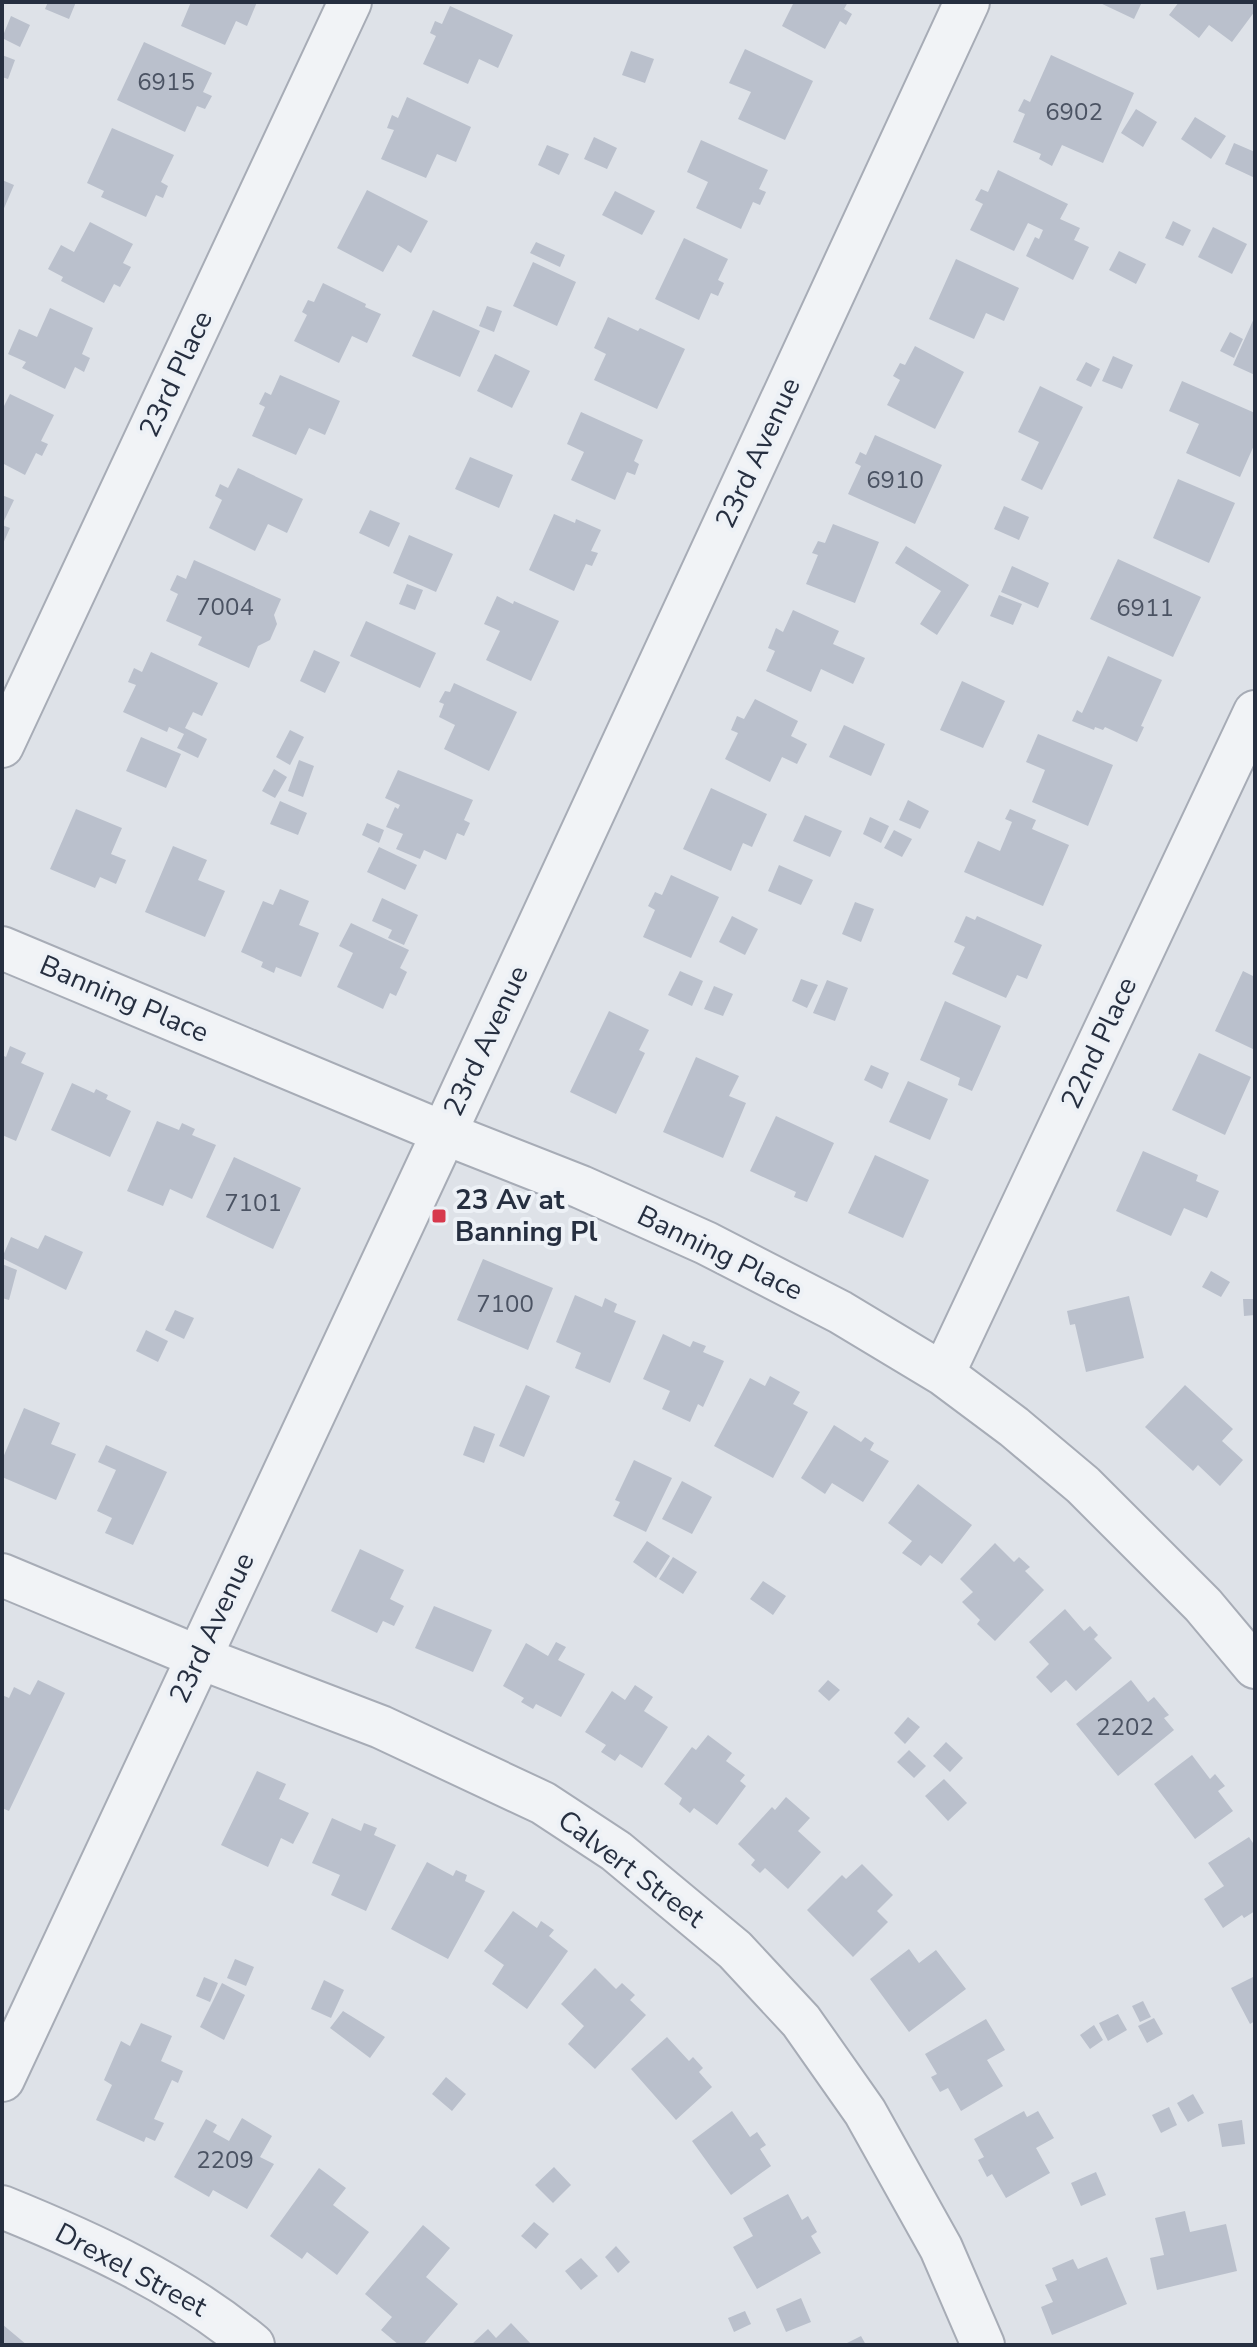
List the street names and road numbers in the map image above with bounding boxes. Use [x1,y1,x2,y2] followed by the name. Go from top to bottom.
[130,305,222,443] street label: 23rd Place
[706,371,810,535] street label: 23rd Avenue
[34,946,214,1052] street label: Banning Place
[434,959,538,1123] street label: 23rd Avenue
[1052,971,1146,1115] street label: 22nd Place
[631,1196,809,1310] street label: Banning Place
[160,1546,264,1710] street label: 23rd Avenue
[550,1801,712,1937] street label: Calvert Street
[49,2214,214,2326] street label: Drexel Street

